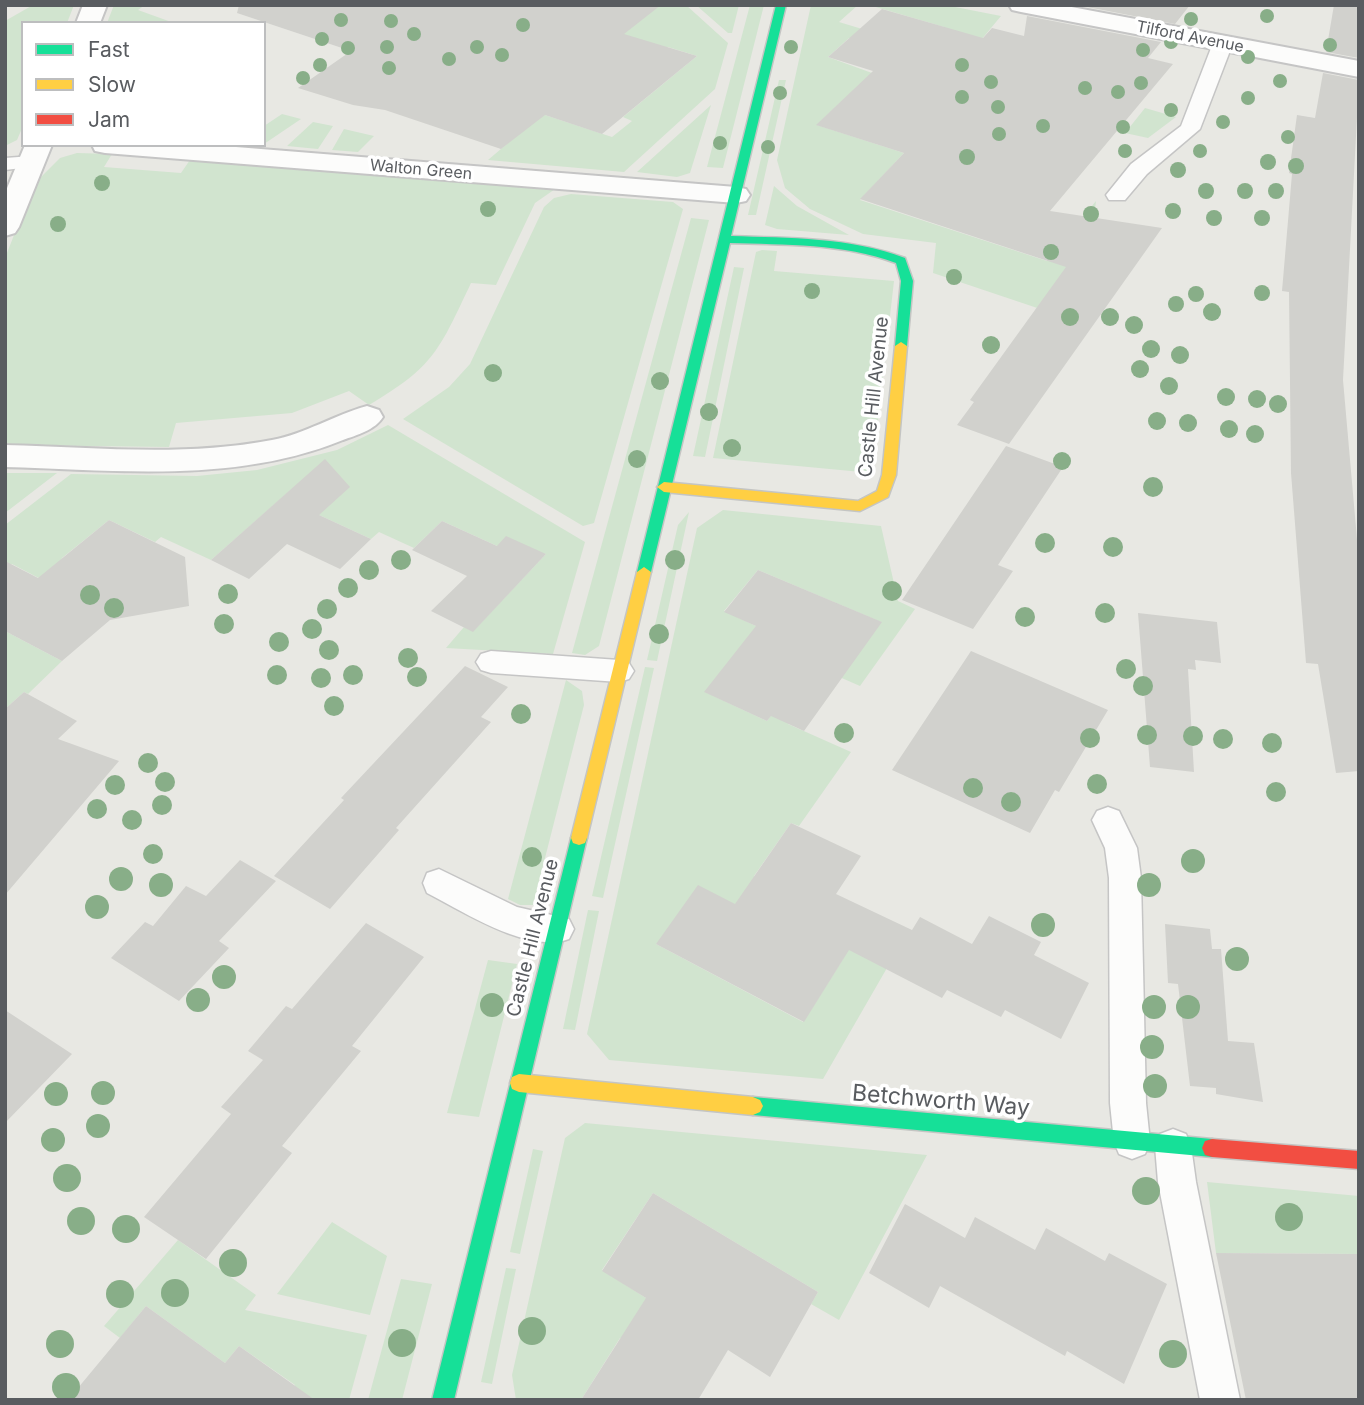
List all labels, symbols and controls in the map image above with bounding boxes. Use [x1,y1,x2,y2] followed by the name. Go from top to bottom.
[1134,17,1246,57] street label: Tilford Avenue
[21,21,266,147] legend
[88,37,130,62] text: Fast
[88,72,136,97] text: Slow
[88,107,130,132] text: Jam
[369,156,473,184] street label: Walton Green
[854,315,894,479] street label: Castle Hill Avenue
[502,857,564,1019] street label: Castle Hill Avenue
[851,1079,1031,1123] street label: Betchworth Way

